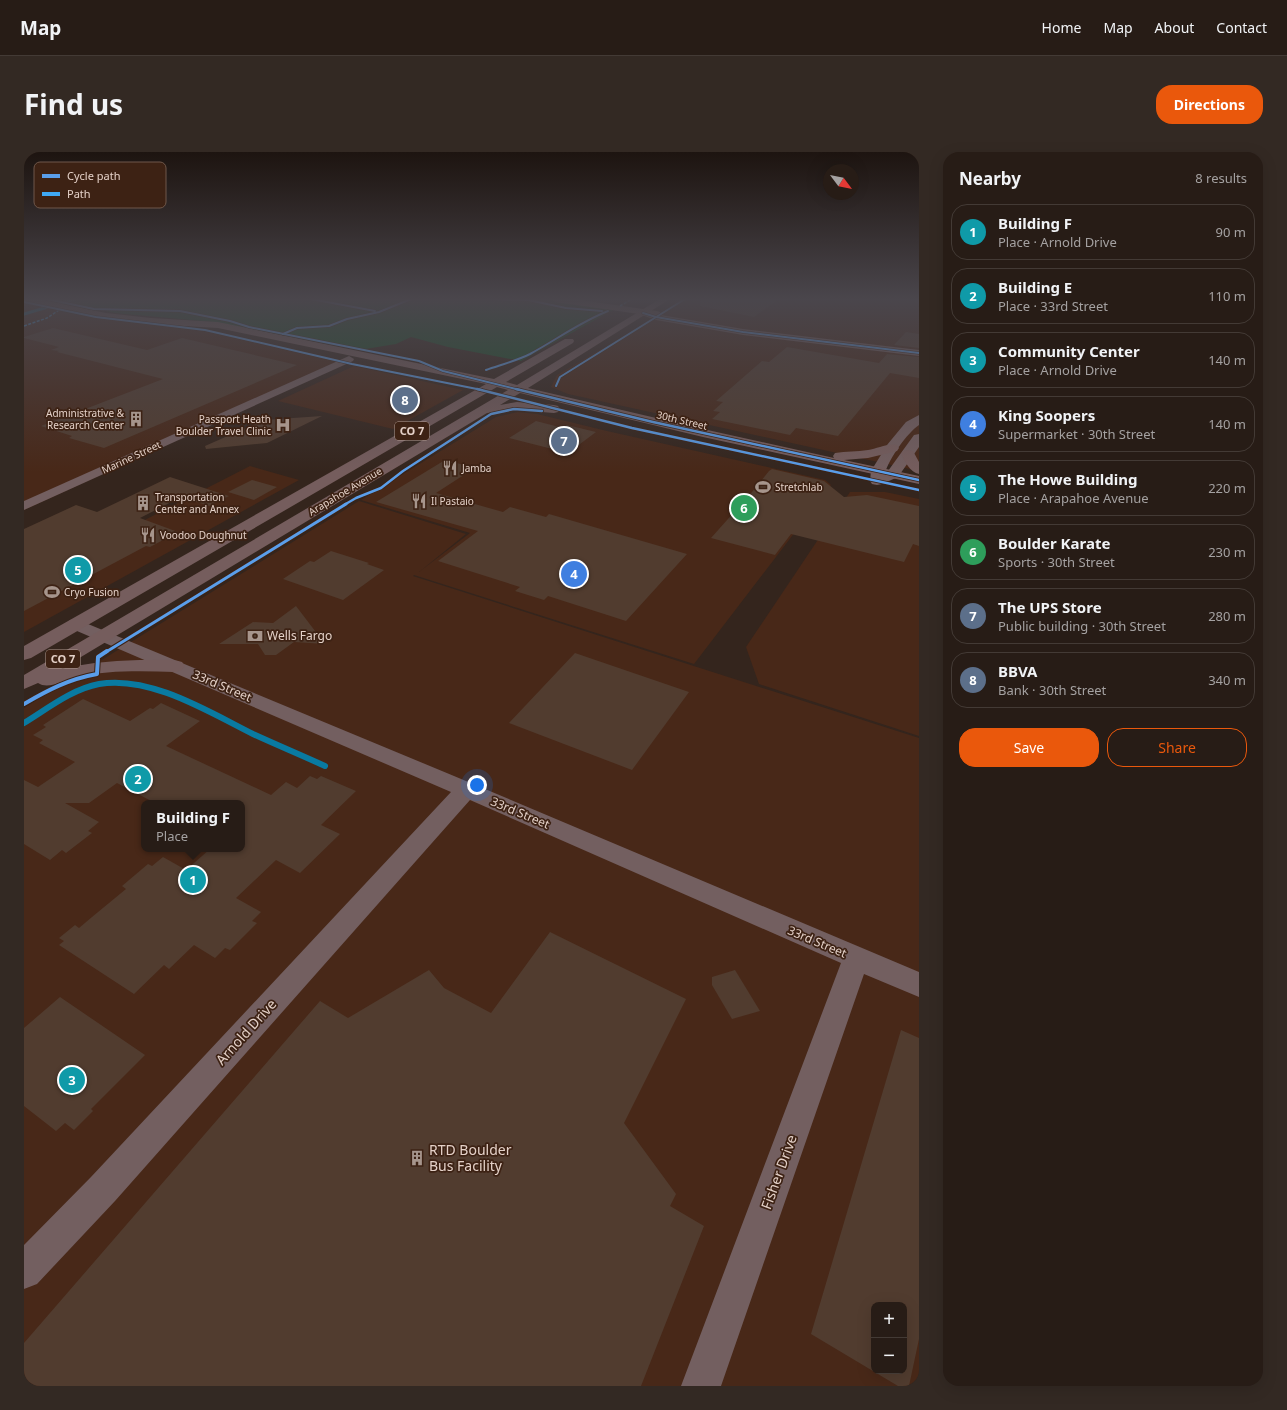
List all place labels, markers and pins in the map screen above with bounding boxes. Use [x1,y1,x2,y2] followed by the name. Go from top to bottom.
[392,385,418,415] pin: 8
[46,406,125,432] place label: Administrative & Research Center
[127,410,145,428] building icon: Administrative & Research Center
[176,412,271,438] place label: Passport Heath Boulder Travel Clinic
[274,416,292,434] hospital icon: Passport Heath Boulder Travel Clinic
[551,426,577,456] pin: 7
[441,459,459,477] restaurant icon: Jamba
[461,461,491,475] place label: Jamba
[754,478,772,496] sports icon: Stretchlab
[775,480,823,494] place label: Stretchlab
[155,490,240,516] place label: Transportation Center and Annex
[410,492,428,510] restaurant icon: Il Pastaio
[731,493,757,523] pin: 6
[134,494,152,512] building icon: Transportation Center and Annex
[431,494,474,508] place label: Il Pastaio
[139,526,157,544] restaurant icon: Voodoo Doughnut
[160,528,247,542] place label: Voodoo Doughnut
[65,555,91,585] pin: 5
[561,559,587,589] pin: 4
[43,583,61,601] sports icon: Cryo Fusion
[64,585,119,599] place label: Cryo Fusion
[246,627,264,645] bank icon: Wells Fargo
[267,627,332,644] place label: Wells Fargo
[125,764,151,794] pin: 2
[180,865,206,895] pin: 1
[59,1065,85,1095] pin: 3
[429,1140,512,1175] place label: RTD Boulder Bus Facility
[408,1149,426,1167] building icon: RTD Boulder Bus Facility

